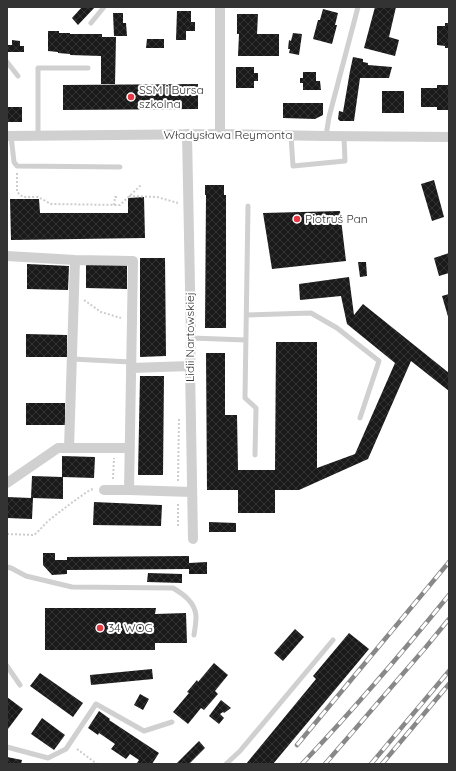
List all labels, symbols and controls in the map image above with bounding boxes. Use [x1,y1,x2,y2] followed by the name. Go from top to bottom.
[139,82,204,111] place label: SSM i Bursa szkolna
[126,92,136,102] marker: SSM i Bursa szkolna
[164,127,292,142] street label: Władysława Reymonta
[305,211,368,226] place label: Piotruś Pan
[292,214,302,224] marker: Piotruś Pan
[182,292,197,382] street label: Lidii Nartowskiej
[108,620,153,635] place label: 34 WOG
[95,623,105,633] marker: 34 WOG

